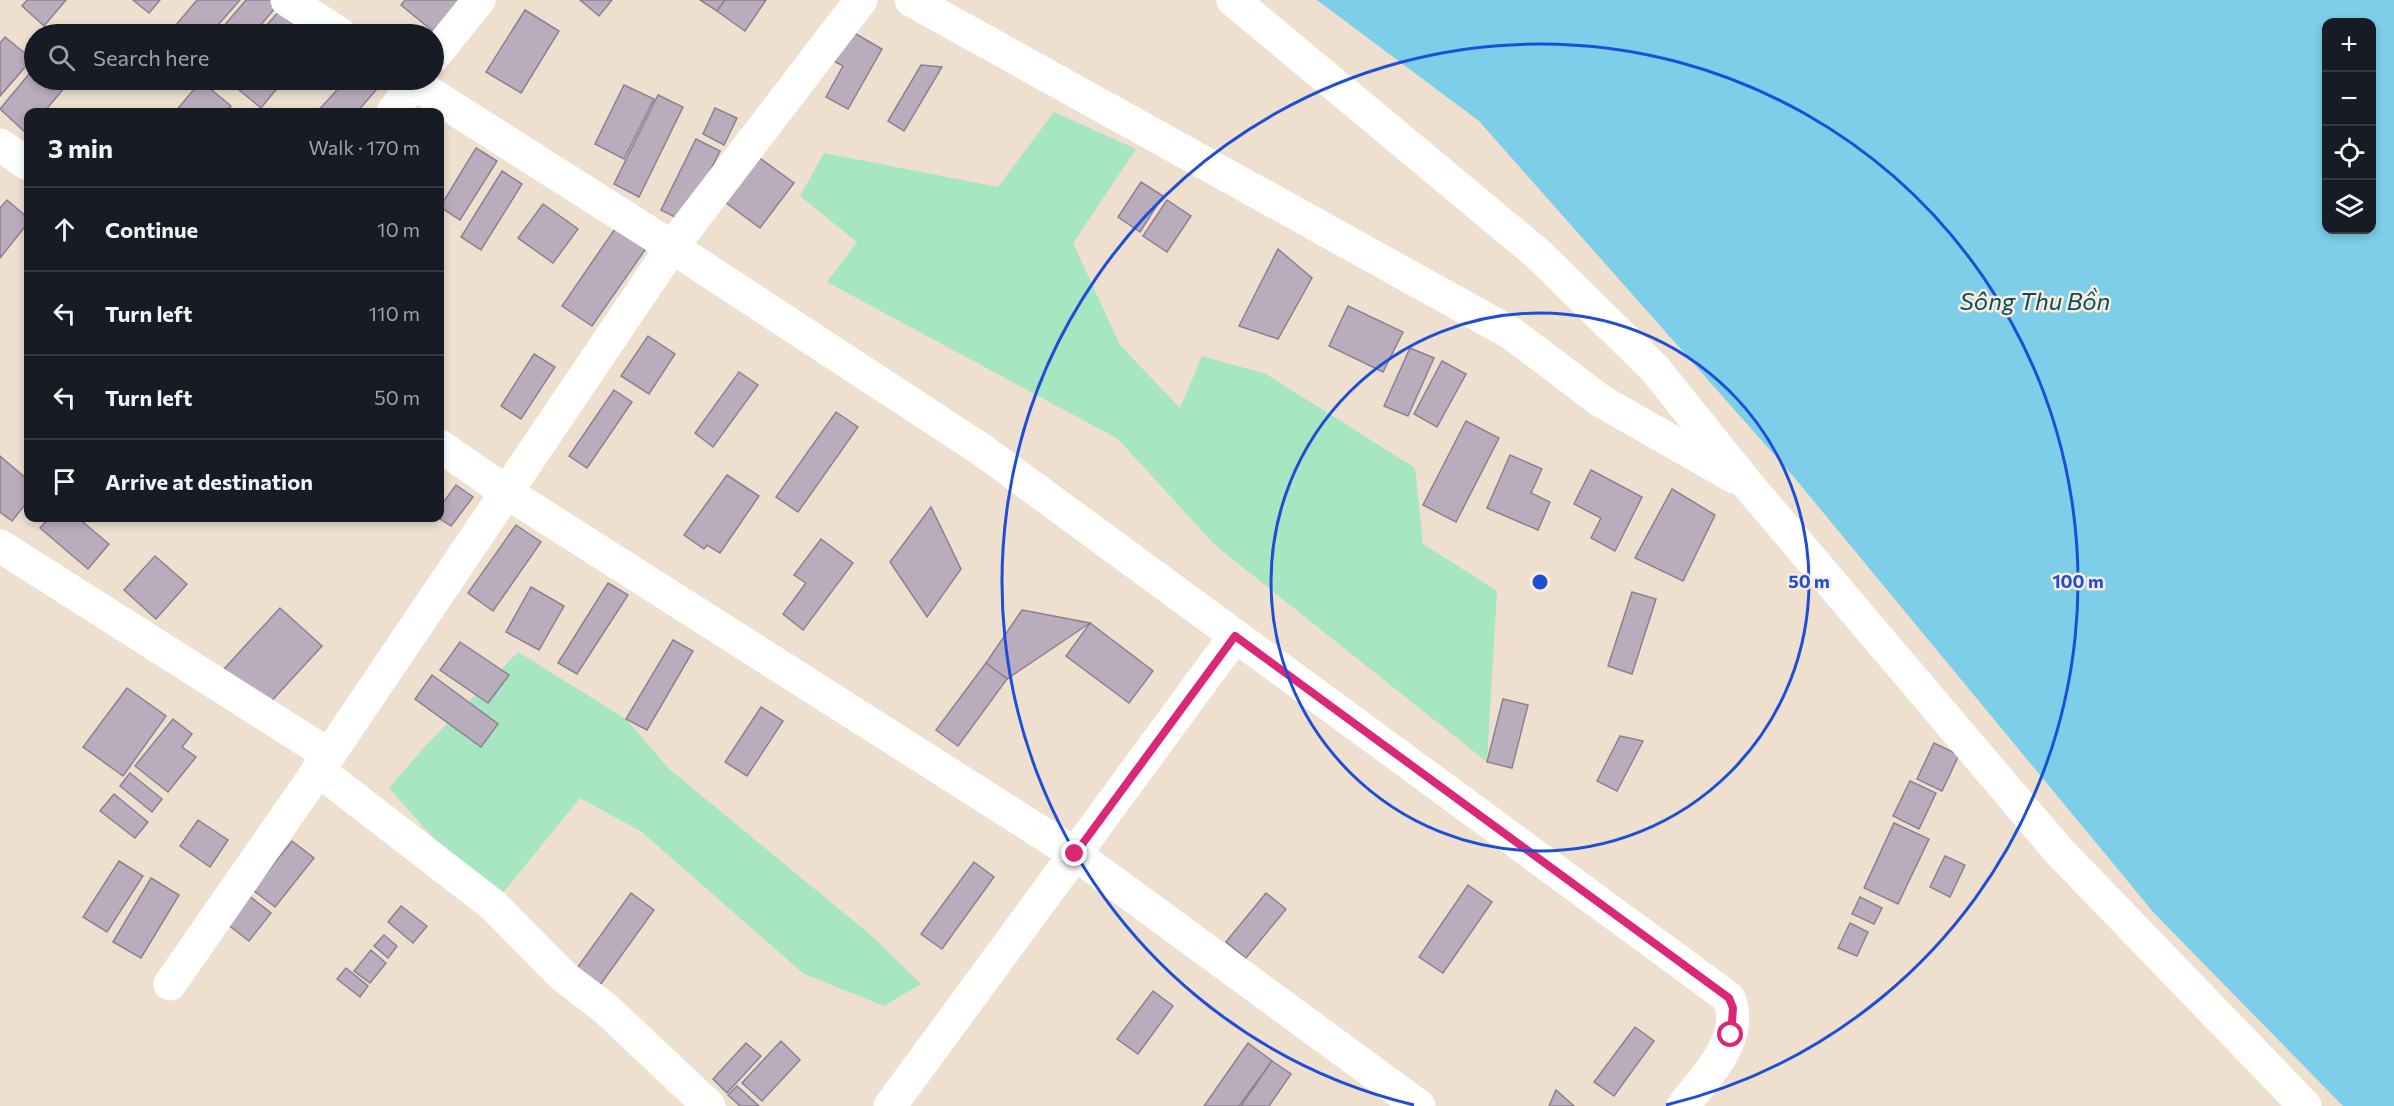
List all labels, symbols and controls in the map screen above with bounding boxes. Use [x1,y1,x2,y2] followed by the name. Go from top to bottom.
[2322,18,2376,234] map controls
[2322,18,2376,72] button: +
[24,24,444,90] search box
[45,41,78,74] icon: search
[93,44,209,71] text: Search here
[2322,72,2376,126] button: −
[2322,126,2376,180] button: locate
[48,132,113,163] text: 3 min
[309,135,420,159] text: Walk · 170 m
[2322,180,2376,234] button: layers
[48,213,81,246] icon: ahead
[105,216,198,243] text: Continue
[377,217,420,241] text: 10 m
[1960,286,2110,315] water label: Sông Thu Bồn
[48,297,81,330] icon: left
[105,300,192,327] text: Turn left
[369,301,420,325] text: 110 m
[48,381,81,414] icon: left
[105,384,192,411] text: Turn left
[374,385,420,409] text: 50 m
[48,465,81,498] icon: arrive
[105,468,313,495] text: Arrive at destination
[1788,570,1830,592] text: 50 m
[2052,570,2104,592] text: 100 m
[1530,572,1550,592] centre of rings
[1061,840,1087,866] route end
[1717,1021,1743,1047] route start

